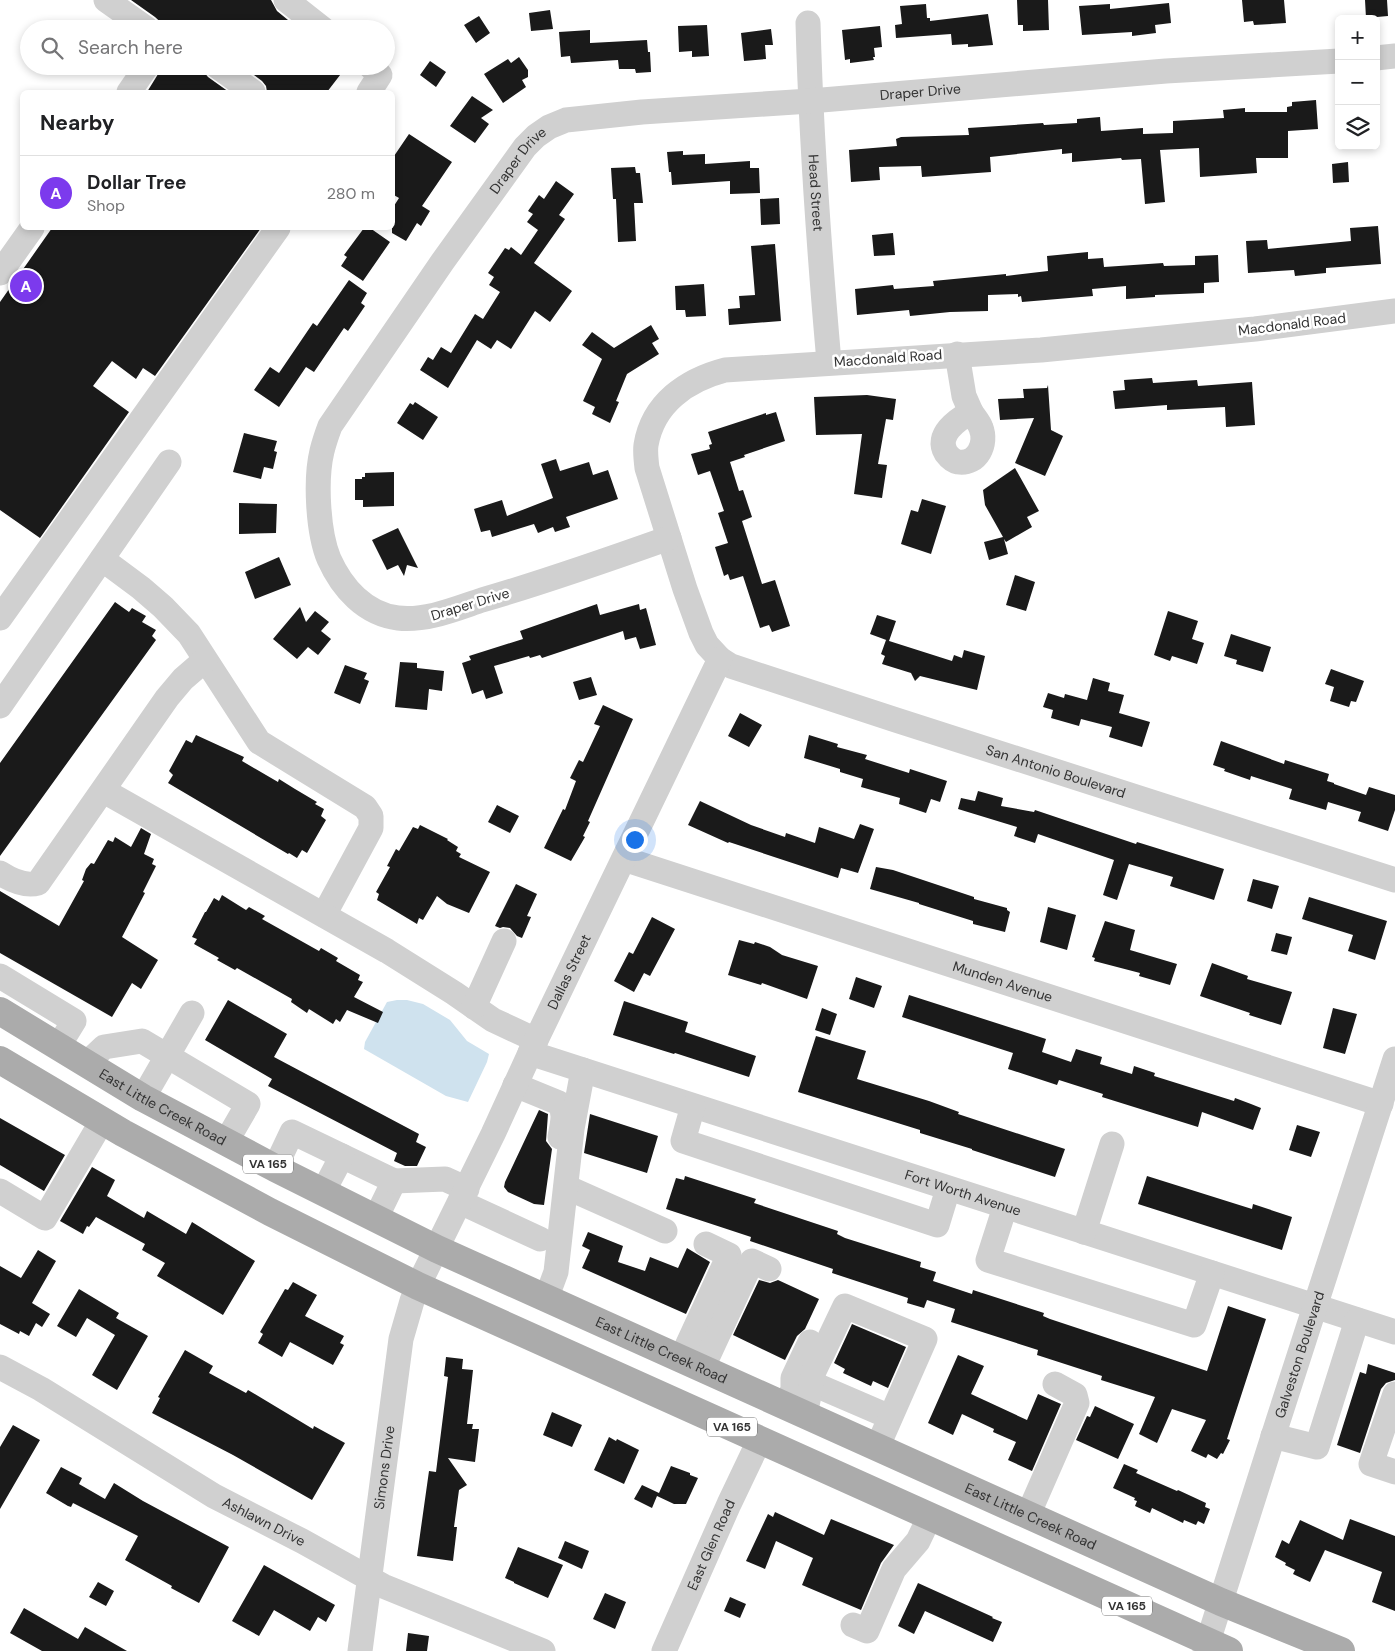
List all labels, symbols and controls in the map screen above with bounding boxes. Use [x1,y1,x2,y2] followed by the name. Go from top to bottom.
[1335,15,1380,150] map controls
[1335,15,1380,60] button: +
[20,20,395,75] search box
[38,34,66,62] icon: search
[78,35,183,60] text: Search here
[1335,60,1380,105] button: −
[879,79,962,104] street label: Draper Drive
[1335,105,1380,150] button: layers
[40,109,114,137] text: Nearby
[485,123,550,197] street label: Draper Drive
[805,154,827,232] street label: Head Street
[87,170,187,195] text: Dollar Tree
[50,183,62,204] text: A
[327,183,375,204] text: 280 m
[87,195,125,216] text: Shop
[10,267,42,305] pin: A
[1237,308,1347,340] street label: Macdonald Road
[833,345,943,371] street label: Macdonald Road
[429,584,512,624] street label: Draper Drive
[984,740,1128,802] street label: San Antonio Boulevard
[622,827,648,853] your location
[543,931,595,1012] street label: Dallas Street
[950,957,1055,1006] street label: Munden Avenue
[96,1065,229,1149] street label: East Little Creek Road
[243,1154,293,1174] road number: VA 165
[903,1166,1024,1220] street label: Fort Worth Avenue
[1271,1289,1328,1420] street label: Galveston Boulevard
[593,1313,730,1387] street label: East Little Creek Road
[707,1418,757,1436] road number: VA 165
[370,1425,399,1511] street label: Simons Drive
[962,1479,1099,1554] street label: East Little Creek Road
[219,1493,308,1550] street label: Ashlawn Drive
[683,1497,739,1593] street label: East Glen Road
[1102,1596,1152,1615] road number: VA 165

